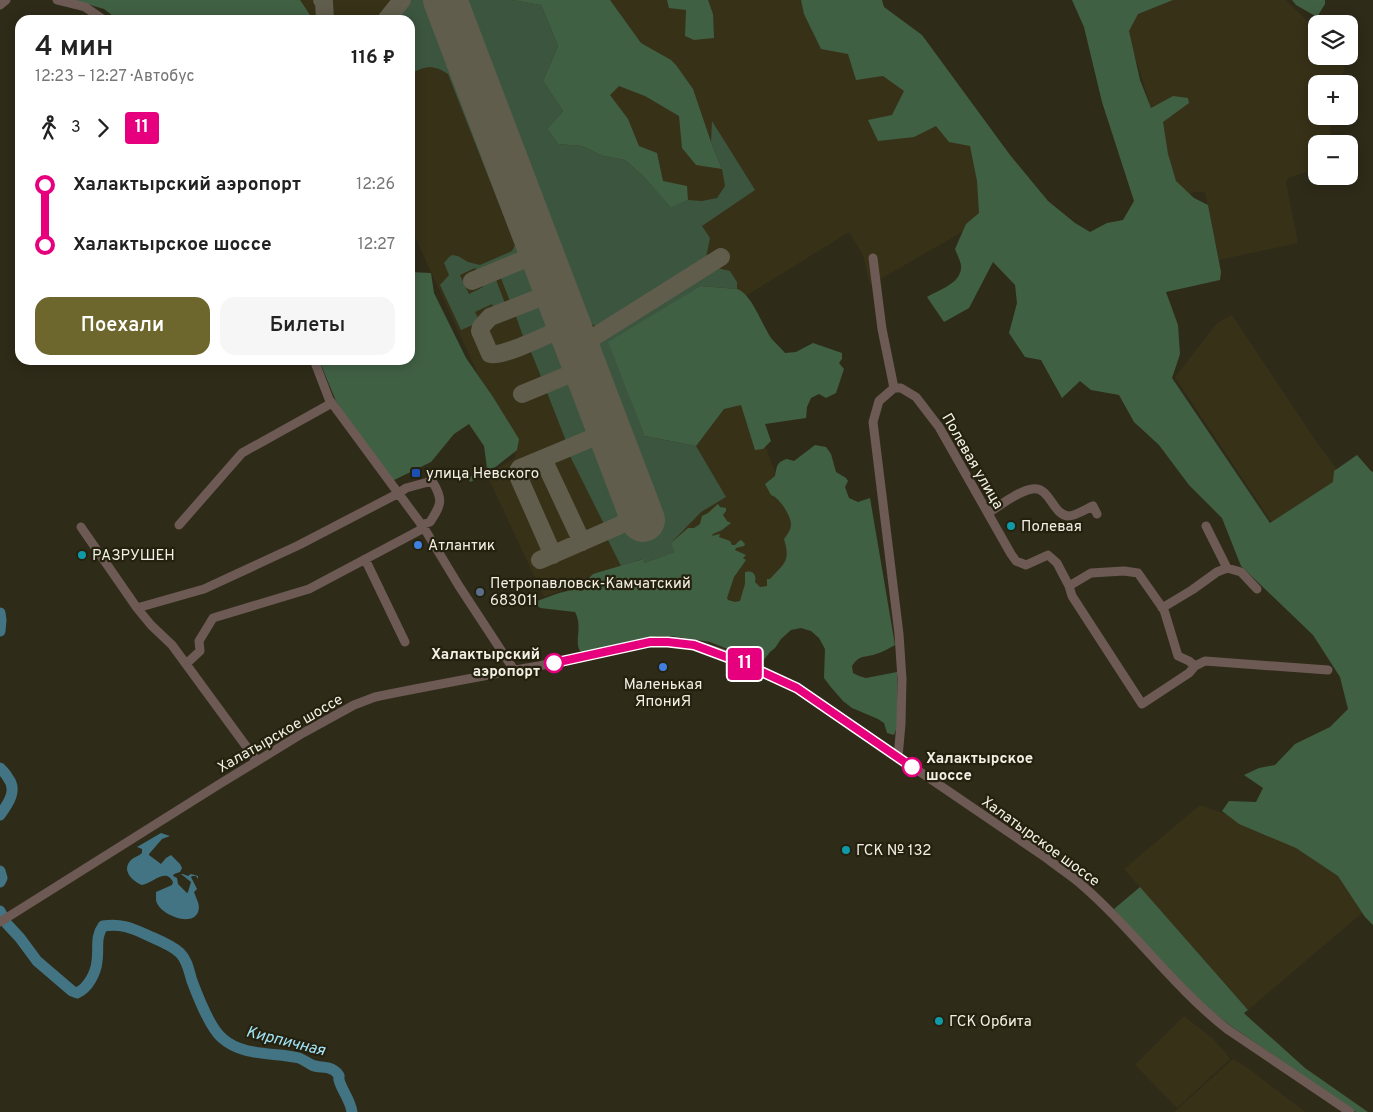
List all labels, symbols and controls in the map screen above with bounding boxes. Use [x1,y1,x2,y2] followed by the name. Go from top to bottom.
[1308,15,1358,185] map controls
[1308,15,1358,65] button: layers
[35,30,113,66] text: 4 мин
[351,46,395,70] text: 116 ₽
[35,67,195,87] text: 12:23 – 12:27 · Автобус
[1308,75,1358,125] button: +
[35,114,63,142] icon: walk
[89,114,117,142] icon: forward
[135,116,149,139] text: 11
[71,118,81,138] text: 3
[1308,135,1358,185] button: −
[73,173,301,197] text: Халактырский аэропорт
[356,175,395,195] text: 12:26
[73,233,272,257] text: Халактырское шоссе
[358,235,395,255] text: 12:27
[35,297,210,355] button: Поехали
[220,297,395,355] button: Билеты
[937,410,1007,513] street label: Полевая улица
[426,465,539,484] place label: улица Невского
[410,467,422,479] marker: улица Невского
[1021,518,1082,537] place label: Полевая
[1005,520,1017,532] marker: Полевая
[428,537,495,556] place label: Атлантик
[412,539,424,551] marker: Атлантик
[92,547,175,566] place label: РАЗРУШЕН
[76,549,88,561] marker: РАЗРУШЕН
[490,575,691,611] place label: Петропавловск-Камчатский 683011
[474,586,486,598] marker: Петропавловск-Камчатский 683011
[431,646,540,682] place label: Халактырский аэропорт
[722,648,768,680] line badge: 11
[738,652,752,675] text: 11
[544,653,564,673] marker: Халактырский аэропорт
[657,661,669,673] marker: Маленькая ЯпониЯ
[624,676,702,712] place label: Маленькая ЯпониЯ
[215,691,347,778] street label: Халатырское шоссе
[926,750,1033,786] place label: Халактырское шоссе
[902,757,922,777] marker: Халактырское шоссе
[977,793,1103,891] street label: Халатырское шоссе
[856,842,931,861] place label: ГСК № 132
[840,844,852,856] marker: ГСК № 132
[949,1013,1032,1032] place label: ГСК Орбита
[933,1015,945,1027] marker: ГСК Орбита
[244,1022,328,1062] water label: Кирпичная

